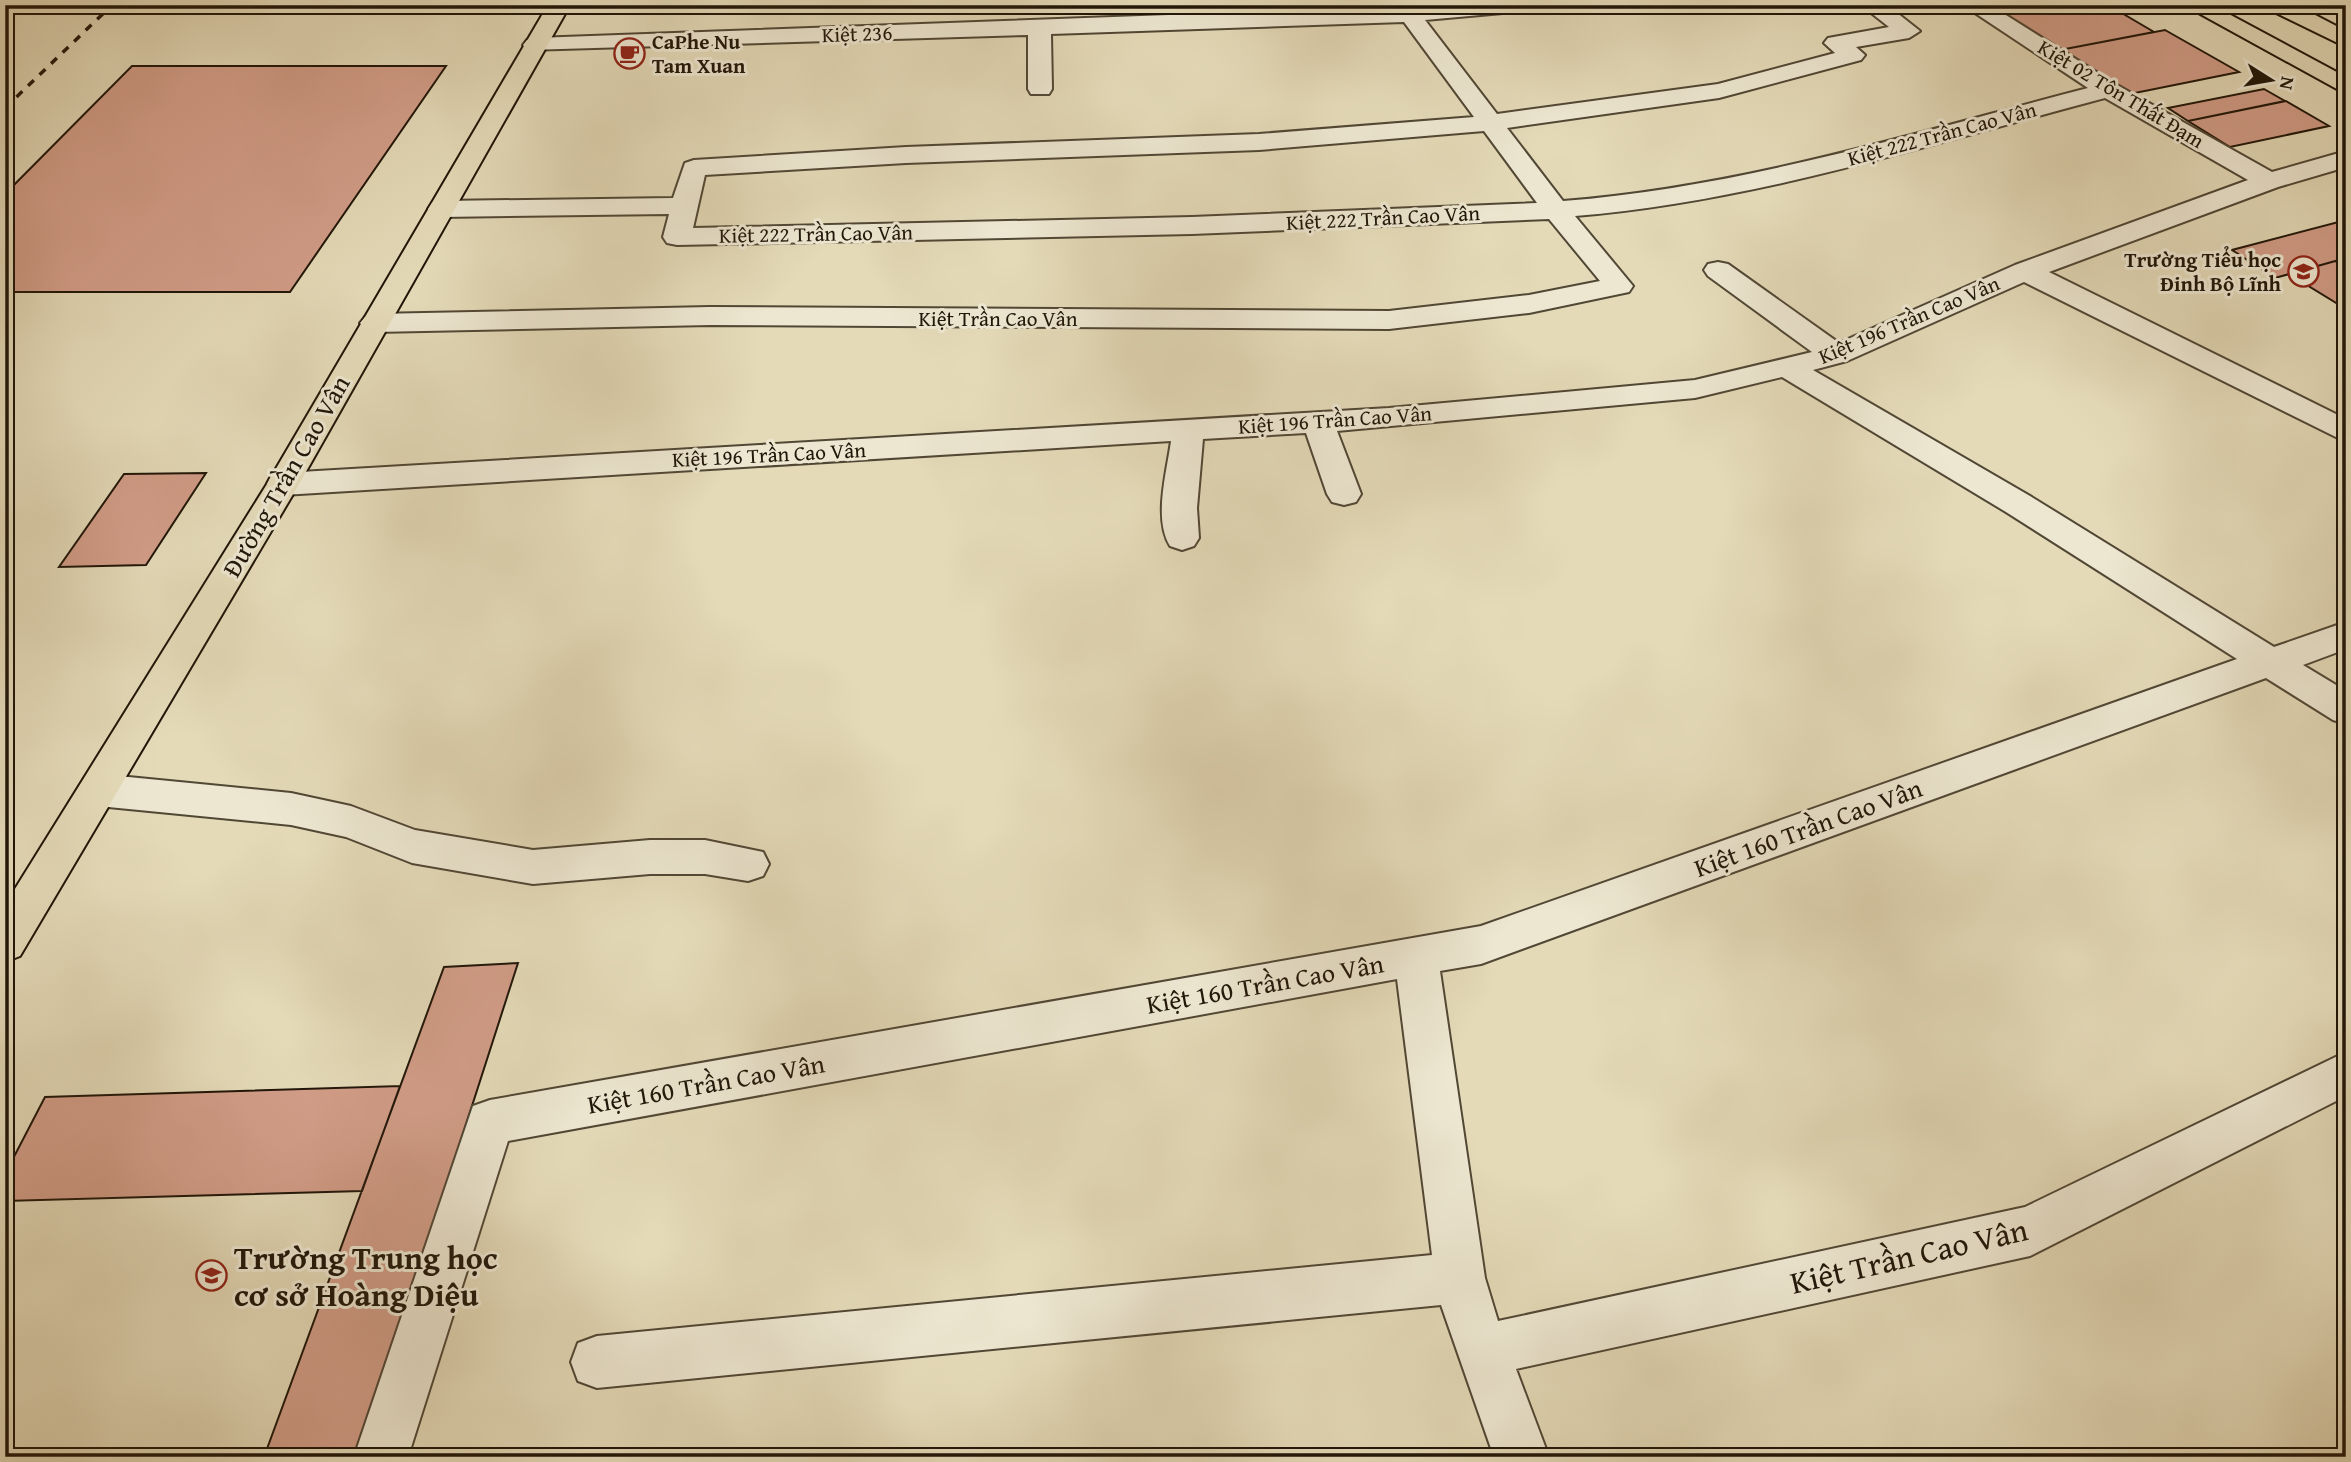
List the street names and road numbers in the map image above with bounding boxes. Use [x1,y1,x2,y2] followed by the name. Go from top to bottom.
[821,17,893,50] street label: Kiệt 236
[2032,32,2210,156] street label: Kiệt 02 Tôn Thất Đạm
[1844,93,2040,174] street label: Kiệt 222 Trần Cao Vân
[1285,197,1481,238] street label: Kiệt 222 Trần Cao Vân
[719,216,913,251] street label: Kiệt 222 Trần Cao Vân
[1813,267,2004,372] street label: Kiệt 196 Trần Cao Vân
[918,303,1078,334] street label: Kiệt Trần Cao Vân
[212,367,359,584] street label: Đường Trần Cao Vân
[1237,397,1433,442] street label: Kiệt 196 Trần Cao Vân
[671,434,867,475] street label: Kiệt 196 Trần Cao Vân
[1688,768,1928,887] street label: Kiệt 160 Trần Cao Vân
[1143,943,1387,1024] street label: Kiệt 160 Trần Cao Vân
[584,1043,828,1124] street label: Kiệt 160 Trần Cao Vân
[1785,1205,2032,1306] street label: Kiệt Trần Cao Vân

